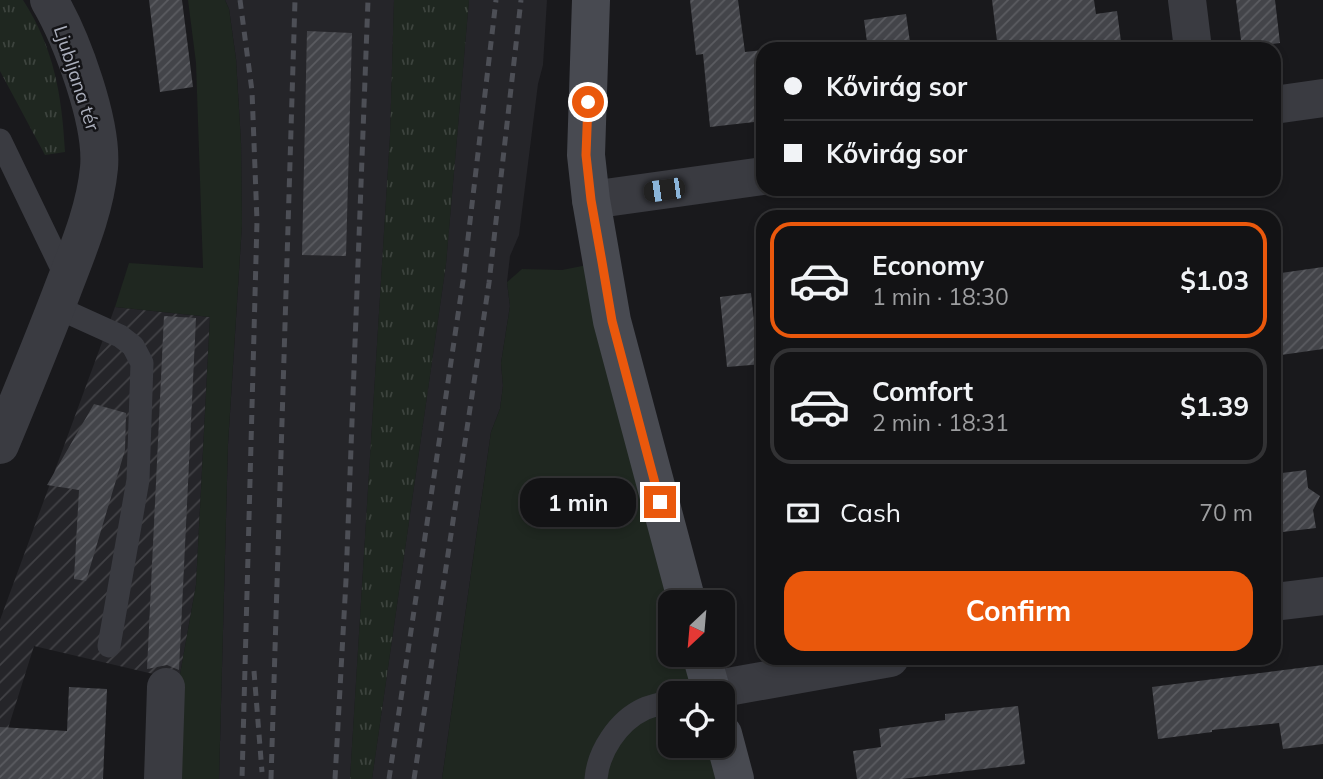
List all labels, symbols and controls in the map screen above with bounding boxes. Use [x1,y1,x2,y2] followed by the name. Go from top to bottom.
[49,22,105,134] street label: Ljubljana tér
[826,70,967,103] text: Kővirág sor
[572,86,604,118] route start
[826,137,967,170] text: Kővirág sor
[642,177,687,203] car
[788,249,851,312] icon: car
[872,249,984,282] text: Economy
[1180,264,1249,297] text: $1.03
[872,282,1009,311] text: 1 min · 18:30
[788,375,851,438] icon: car
[872,375,973,408] text: Comfort
[1180,390,1249,423] text: $1.39
[872,408,1009,437] text: 2 min · 18:31
[520,477,636,526] callout: 1 min
[644,486,676,518] route end
[548,488,608,517] text: 1 min
[784,494,822,532] icon: cash
[840,496,901,529] text: Cash
[1199,498,1253,527] text: 70 m
[784,571,1253,651] button: Confirm
[658,590,735,667] north arrow
[658,590,735,758] map controls
[658,681,735,758] button: locate

